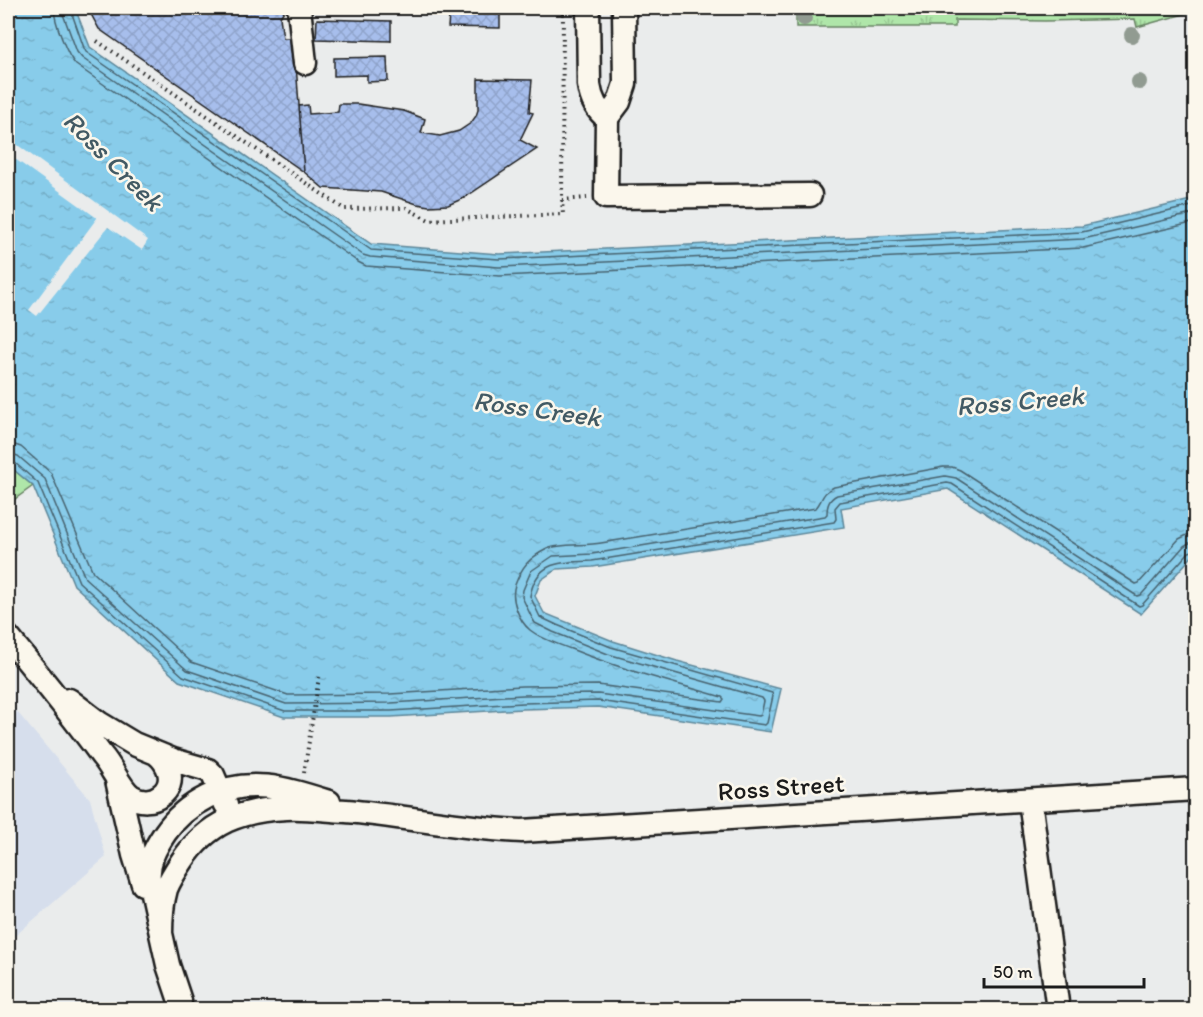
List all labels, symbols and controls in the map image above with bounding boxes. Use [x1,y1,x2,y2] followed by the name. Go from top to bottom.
[56,104,172,219] water label: Ross Creek
[955,378,1087,423] water label: Ross Creek
[471,383,605,434] water label: Ross Creek
[717,767,846,807] street label: Ross Street
[984,951,1144,989] scale bar
[993,961,1033,983] text: 50 m

